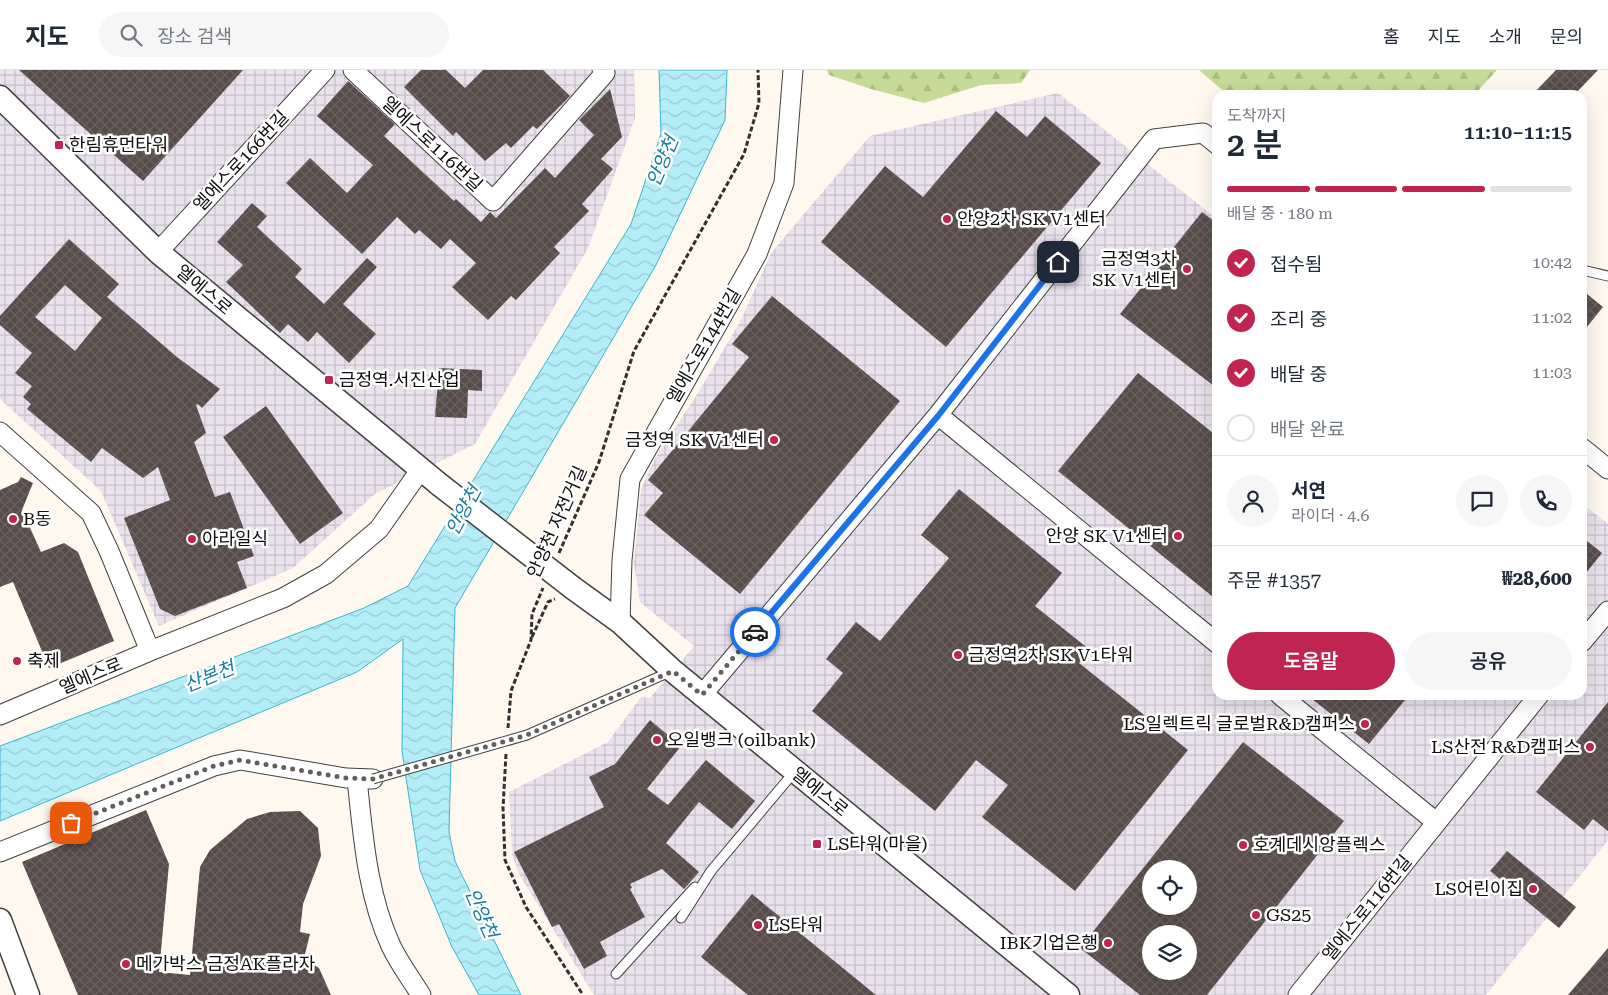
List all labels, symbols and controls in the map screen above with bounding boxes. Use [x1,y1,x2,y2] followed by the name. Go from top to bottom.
[99,12,449,57] search box
[117,21,145,49] icon: search
[25,23,69,51] text: 지도
[157,25,232,48] text: 장소 검색
[1383,26,1400,47] text: 홈
[1428,26,1461,47] text: 지도
[1489,26,1522,47] text: 소개
[1550,26,1583,47] text: 문의
[378,92,487,196] street label: 엘에스로116번길
[189,106,293,215] street label: 엘에스로166번길
[1227,106,1286,125] text: 도착까지
[1464,121,1572,144] text: 11:10–11:15
[1227,126,1282,164] text: 2 분
[642,131,684,190] water label: 안양천
[69,134,168,155] place label: 한림휴먼타워
[53,139,65,151] marker: 한림휴먼타워
[1227,204,1333,223] text: 배달 중 · 180 m
[957,208,1106,229] place label: 안양2차 SK V1센터
[941,213,953,225] marker: 안양2차 SK V1센터
[1037,241,1079,283] pin
[1044,248,1072,276] icon: home
[1092,248,1177,290] place label: 금정역3차 SK V1센터
[1227,249,1255,277] icon: check
[1270,253,1322,276] text: 접수됨
[1532,253,1572,272] text: 10:42
[172,260,236,319] street label: 엘에스로
[1181,263,1193,275] marker: 금정역3차 SK V1센터
[662,284,745,407] street label: 엘에스로144번길
[1227,304,1255,332] icon: check
[1270,308,1327,331] text: 조리 중
[1532,308,1572,327] text: 11:02
[1227,359,1255,387] icon: check
[1270,363,1327,386] text: 배달 중
[1532,363,1572,382] text: 11:03
[339,369,460,390] place label: 금정역.서진산업
[323,374,335,386] marker: 금정역.서진산업
[1270,418,1345,441] text: 배달 완료
[625,429,764,450] place label: 금정역 SK V1센터
[768,434,780,446] marker: 금정역 SK V1센터
[522,462,591,581] street label: 안양천 자전거길
[1227,475,1279,527] button: person
[1456,475,1508,527] button: chat
[1520,475,1572,527] button: phone
[1291,479,1326,502] text: 서연
[441,480,487,539] water label: 안양천
[1291,506,1369,525] text: 라이더 · 4.6
[23,508,52,529] place label: B동
[7,513,19,525] marker: B동
[1046,525,1168,546] place label: 안양 SK V1센터
[202,528,268,549] place label: 아라일식
[1172,530,1184,542] marker: 안양 SK V1센터
[186,533,198,545] marker: 아라일식
[1502,567,1572,590] text: ₩28,600
[1227,569,1321,592] text: 주문 #1357
[730,607,780,657] courier
[741,618,769,646] icon: car
[1227,632,1395,690] button: 도움말
[1405,632,1572,690] button: 공유
[968,644,1134,665] place label: 금정역2차 SK V1타워
[952,649,964,661] marker: 금정역2차 SK V1타워
[27,650,60,671] place label: 축제
[56,653,125,698] street label: 엘에스로
[11,655,23,667] marker: 축제
[181,655,239,697] water label: 산본천
[1123,713,1355,734] place label: LS일렉트릭 글로벌R&D캠퍼스
[1359,718,1371,730] marker: LS일렉트릭 글로벌R&D캠퍼스
[667,729,816,750] place label: 오일뱅크 (oilbank)
[651,734,663,746] marker: 오일뱅크 (oilbank)
[1431,736,1580,757] place label: LS산전 R&D캠퍼스
[1584,741,1596,753] marker: LS산전 R&D캠퍼스
[788,763,853,821] street label: 엘에스로
[50,802,92,844] pin
[57,809,85,837] icon: bag
[827,833,927,854] place label: LS타워(마을)
[1253,834,1385,855] place label: 호계데시앙플렉스
[811,838,823,850] marker: LS타워(마을)
[1237,839,1249,851] marker: 호계데시앙플렉스
[1318,851,1416,965] street label: 엘에스로116번길
[1142,860,1197,980] map controls
[1142,860,1197,915] button: locate
[1434,878,1523,899] place label: LS어린이집
[1527,883,1539,895] marker: LS어린이집
[460,885,503,943] water label: 안양천
[1266,904,1311,925] place label: GS25
[1250,909,1262,921] marker: GS25
[768,914,823,935] place label: LS타워
[752,919,764,931] marker: LS타워
[1142,925,1197,980] button: layers
[1000,932,1098,953] place label: IBK기업은행
[1102,937,1114,949] marker: IBK기업은행
[136,953,316,974] place label: 메가박스 금정AK플라자
[120,958,132,970] marker: 메가박스 금정AK플라자

